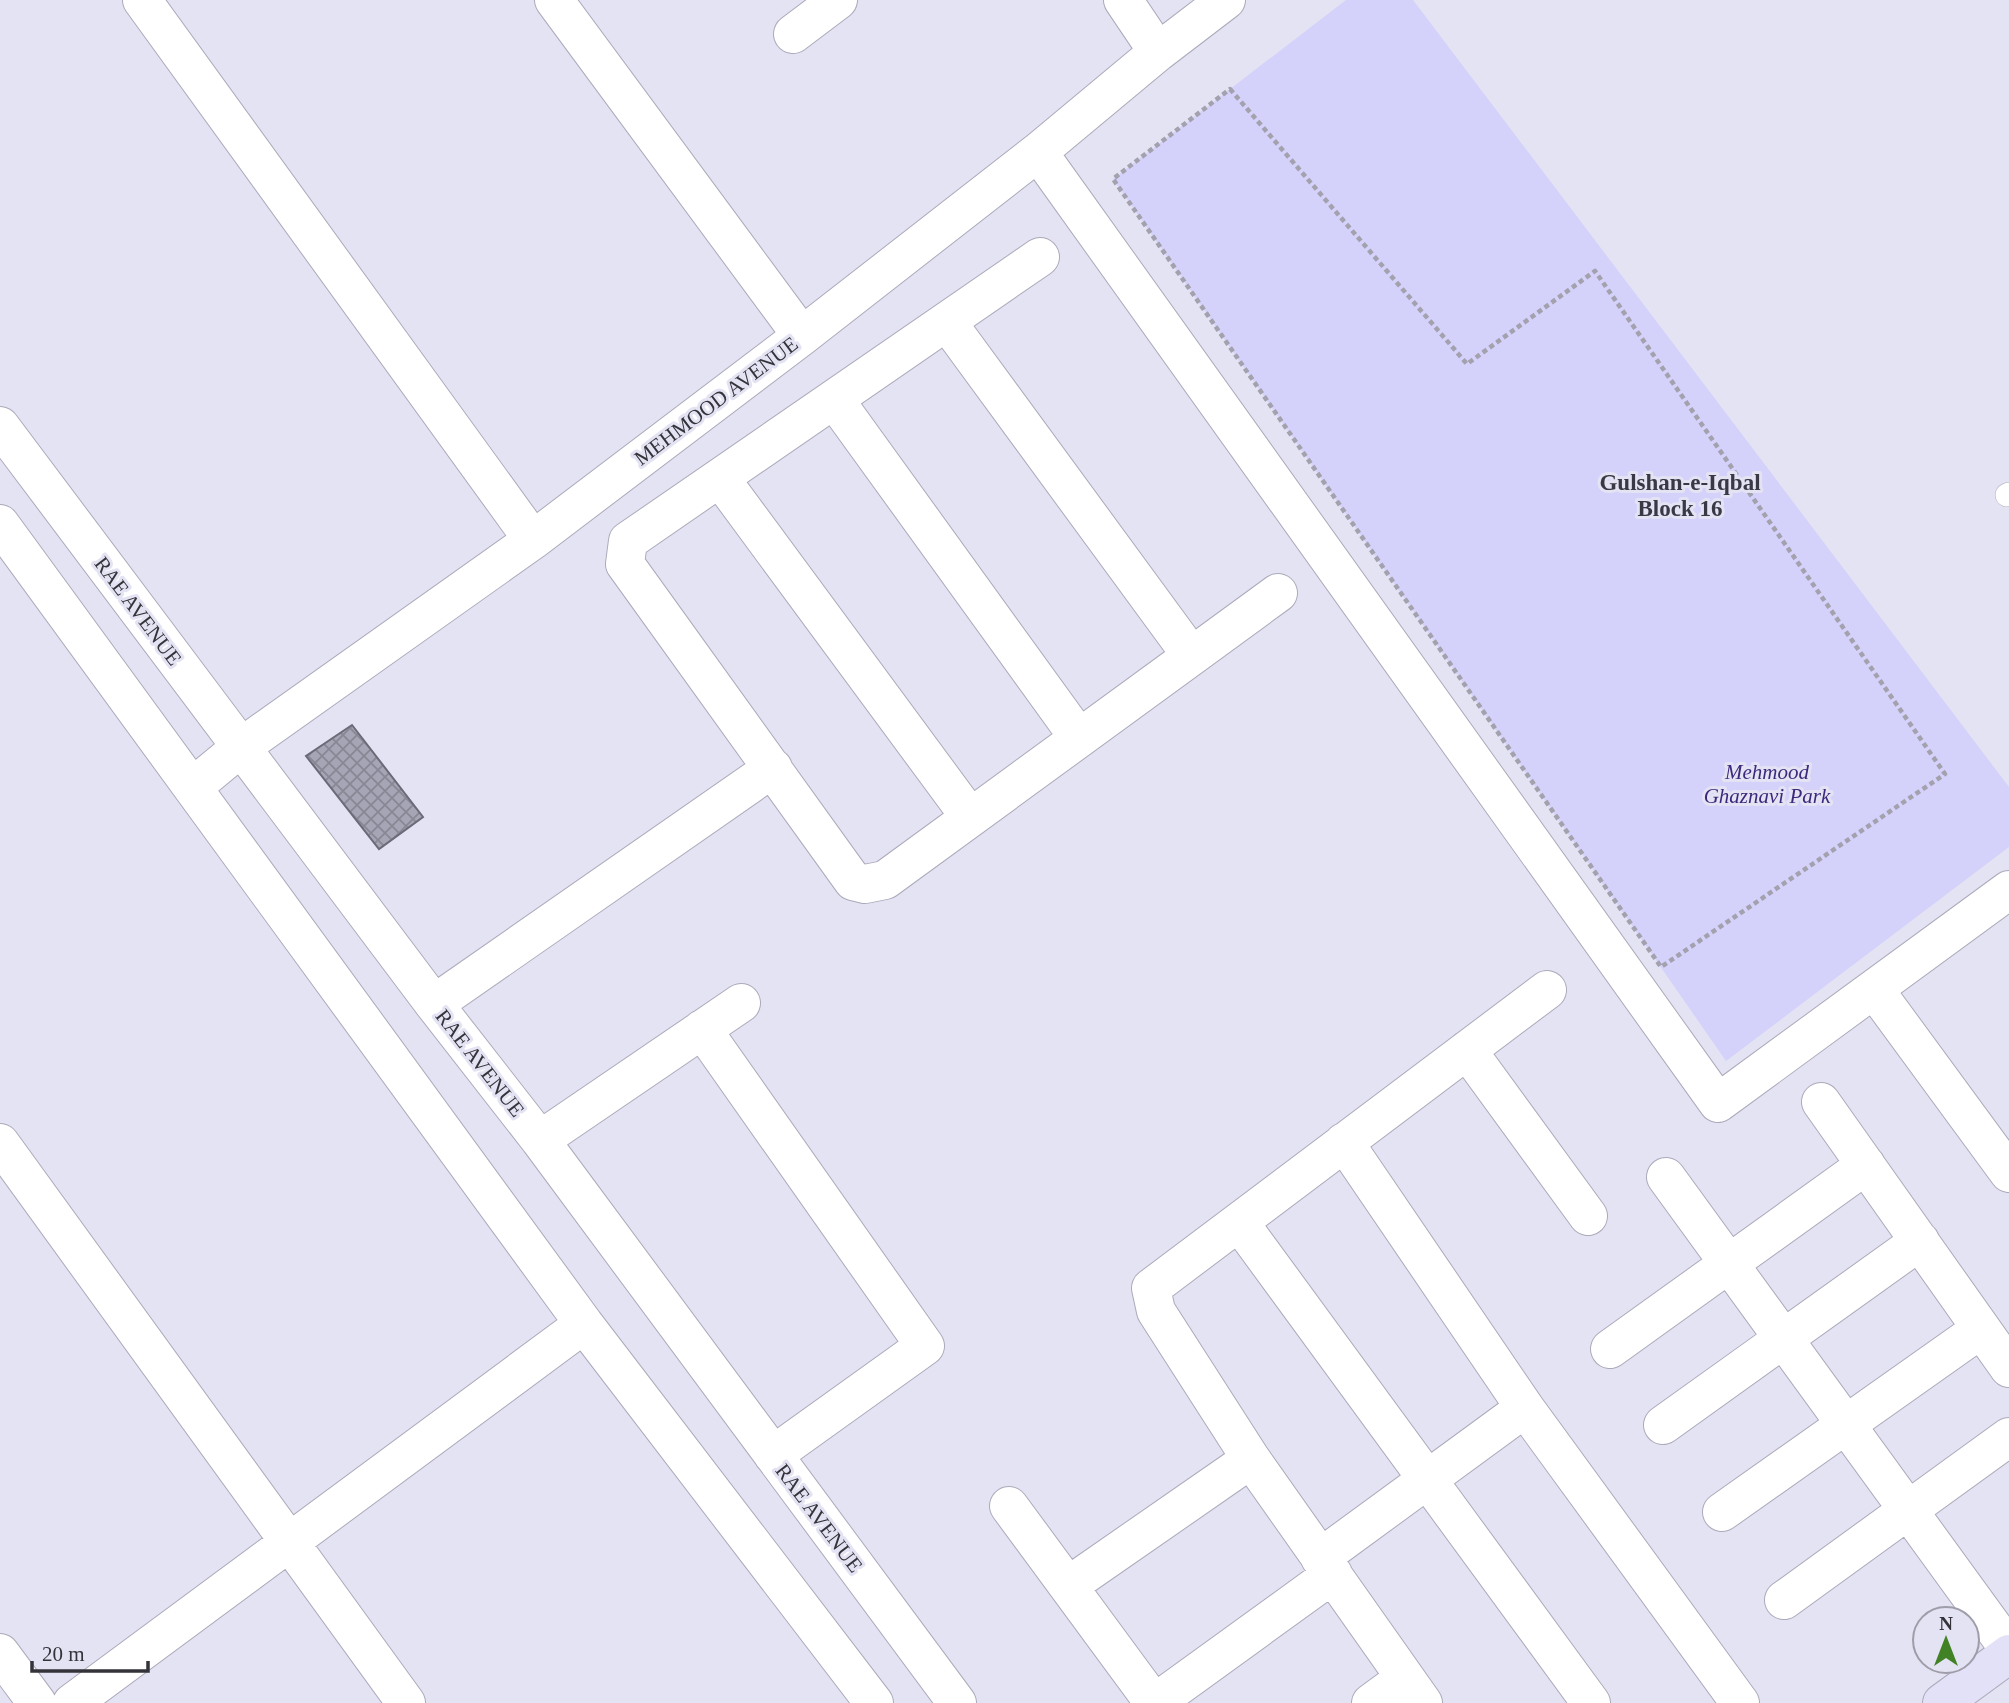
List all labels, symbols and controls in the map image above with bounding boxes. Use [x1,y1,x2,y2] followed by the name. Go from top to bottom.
[629,332,803,470] street label: MEHMOOD AVENUE
[1599,470,1761,521] district label: Gulshan-e-Iqbal Block 16
[89,552,187,670] street label: RAE AVENUE
[1704,760,1831,808] park label: Mehmood Ghaznavi Park
[431,1005,529,1121] street label: RAE AVENUE
[770,1459,868,1577] street label: RAE AVENUE
[1911,1605,1981,1675] north arrow
[1939,1613,1953,1634] text: N
[32,1630,147,1674] scale bar
[42,1642,85,1666] text: 20 m

